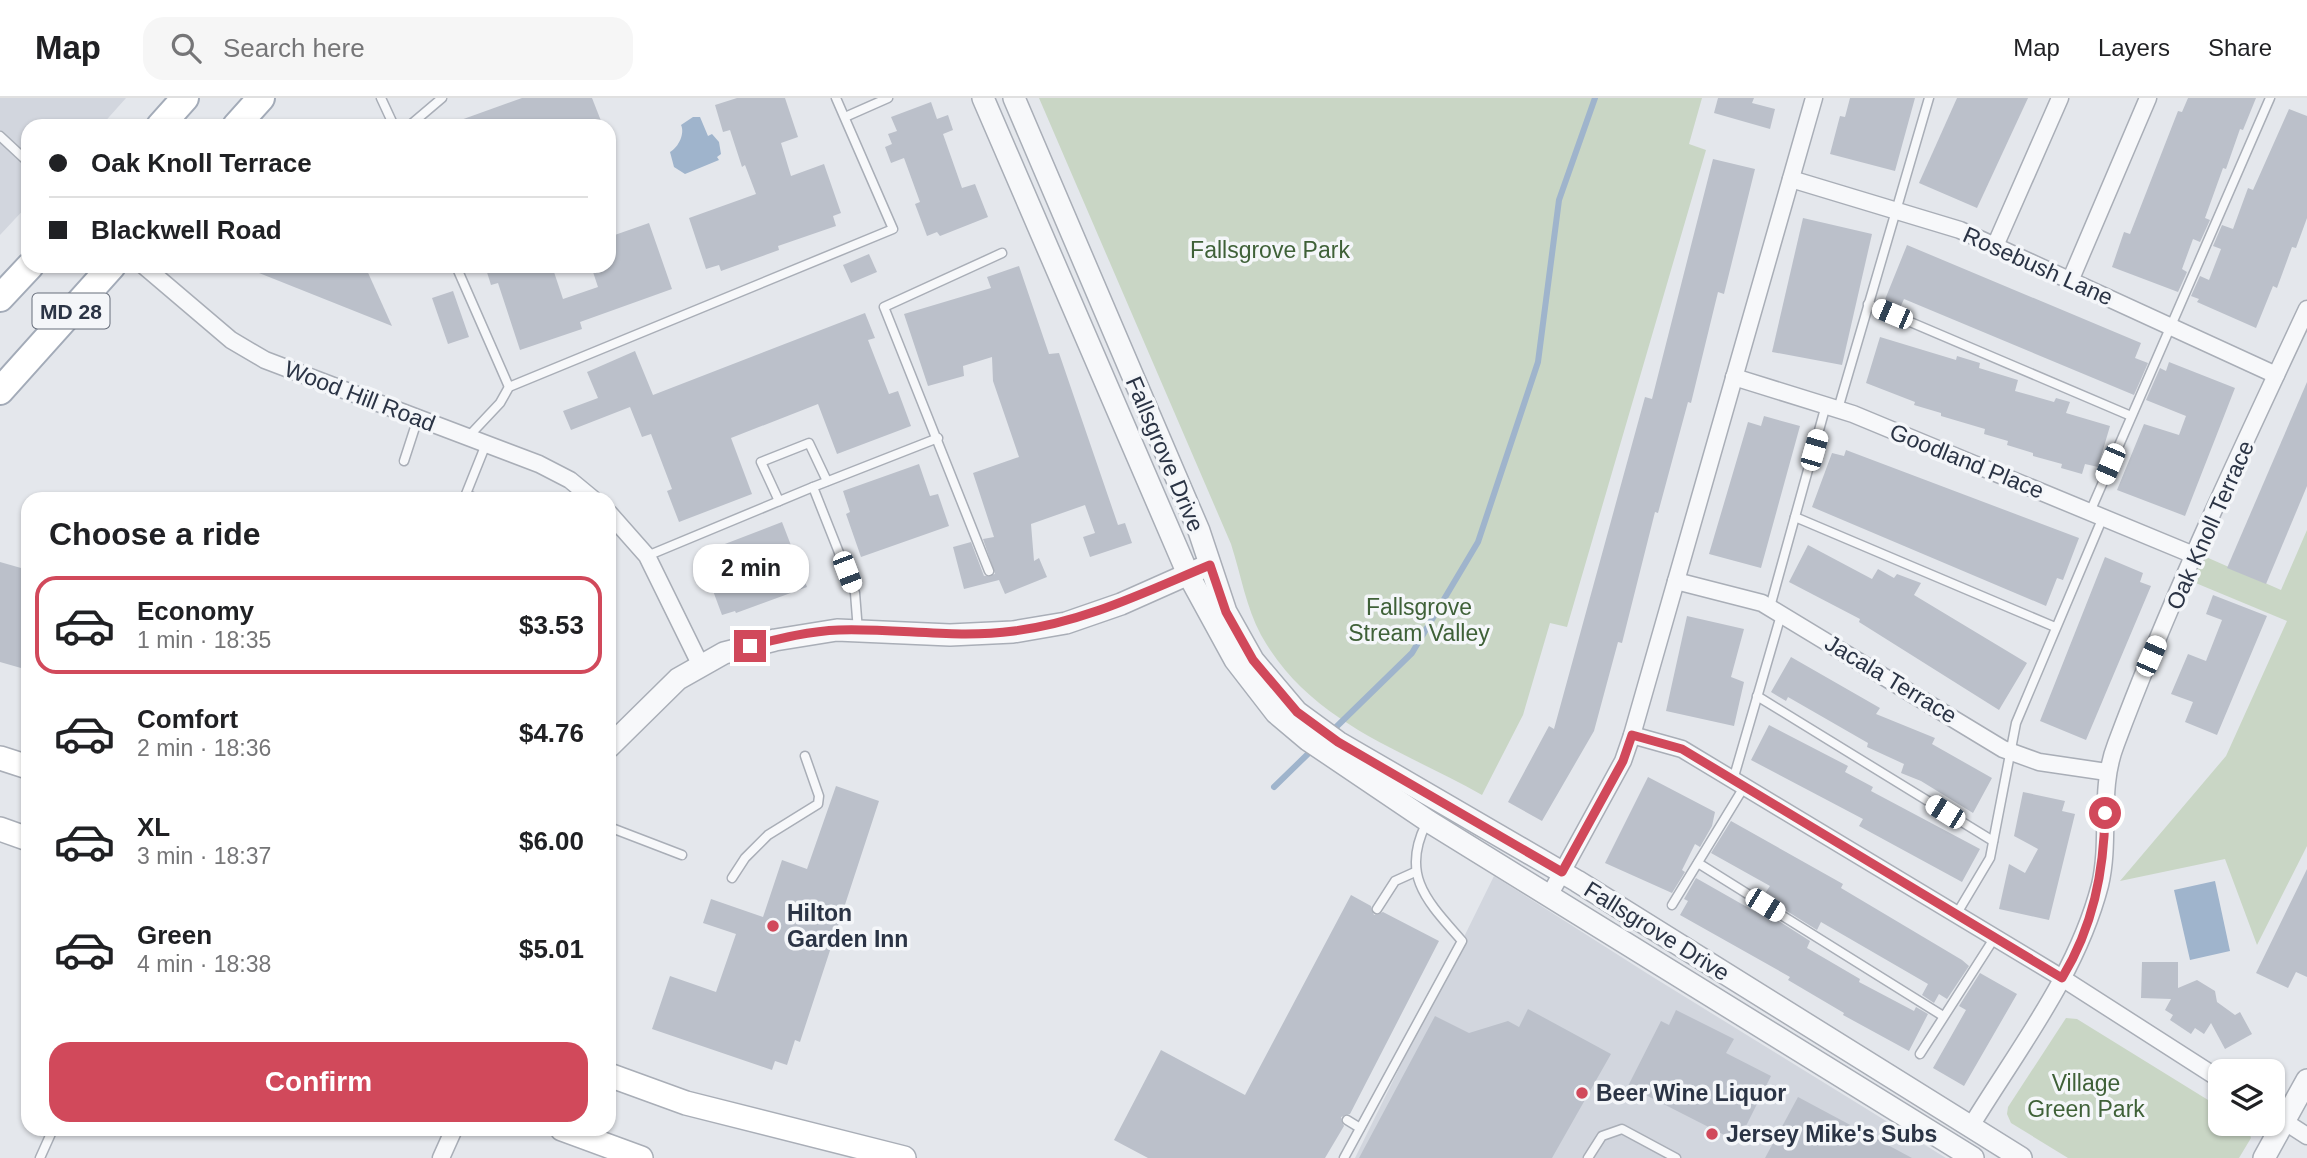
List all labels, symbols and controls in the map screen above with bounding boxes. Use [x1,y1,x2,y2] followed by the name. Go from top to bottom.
[143,17,633,80] search box
[35,29,101,66] text: Map
[167,29,205,67] icon: search
[223,33,365,63] text: Search here
[2013,34,2060,61] text: Map
[2098,34,2170,61] text: Layers
[2208,34,2272,61] text: Share
[91,148,312,178] text: Oak Knoll Terrace
[91,215,282,245] text: Blackwell Road
[1959,221,2117,311] street label: Rosebush Lane
[1190,237,1350,263] park label: Fallsgrove Park
[32,294,110,328] road number: MD 28
[1869,296,1916,332] car
[281,355,439,437] street label: Wood Hill Road
[1121,372,1209,536] street label: Fallsgrove Drive
[1886,418,2048,504] street label: Goodland Place
[1799,427,1830,473] car
[2161,436,2259,614] street label: Oak Knoll Terrace
[2093,441,2128,487] car
[49,516,261,552] text: Choose a ride
[692,545,808,594] callout: 2 min
[830,549,865,595] car
[721,555,781,581] text: 2 min
[53,594,116,657] icon: car
[1348,594,1490,646] park label: Fallsgrove Stream Valley
[137,596,254,626] text: Economy
[519,610,584,640] text: $3.53
[137,627,271,653] text: 1 min · 18:35
[1820,629,1962,729] street label: Jacala Terrace
[734,630,766,662] route end
[2133,633,2170,679] car
[53,702,116,765] icon: car
[137,704,238,734] text: Comfort
[519,718,584,748] text: $4.76
[137,735,271,761] text: 2 min · 18:36
[1922,792,1969,832] car
[2089,797,2121,829] route start
[53,810,116,873] icon: car
[137,812,170,842] text: XL
[519,826,584,856] text: $6.00
[137,843,271,869] text: 3 min · 18:37
[1580,876,1734,986] street label: Fallsgrove Drive
[1742,885,1789,925] car
[787,900,908,952] place label: Hilton Garden Inn
[53,918,116,981] icon: car
[765,918,781,934] marker: Hilton Garden Inn
[137,920,212,950] text: Green
[519,934,584,964] text: $5.01
[137,951,271,977] text: 4 min · 18:38
[49,1042,588,1122] button: Confirm
[2208,1059,2285,1136] map controls
[2208,1059,2285,1136] button: layers
[2027,1070,2145,1122] park label: Village Green Park
[1596,1080,1786,1106] place label: Beer Wine Liquor
[1574,1085,1590,1101] marker: Beer Wine Liquor
[1726,1121,1937,1147] place label: Jersey Mike's Subs
[1704,1126,1720,1142] marker: Jersey Mike's Subs

